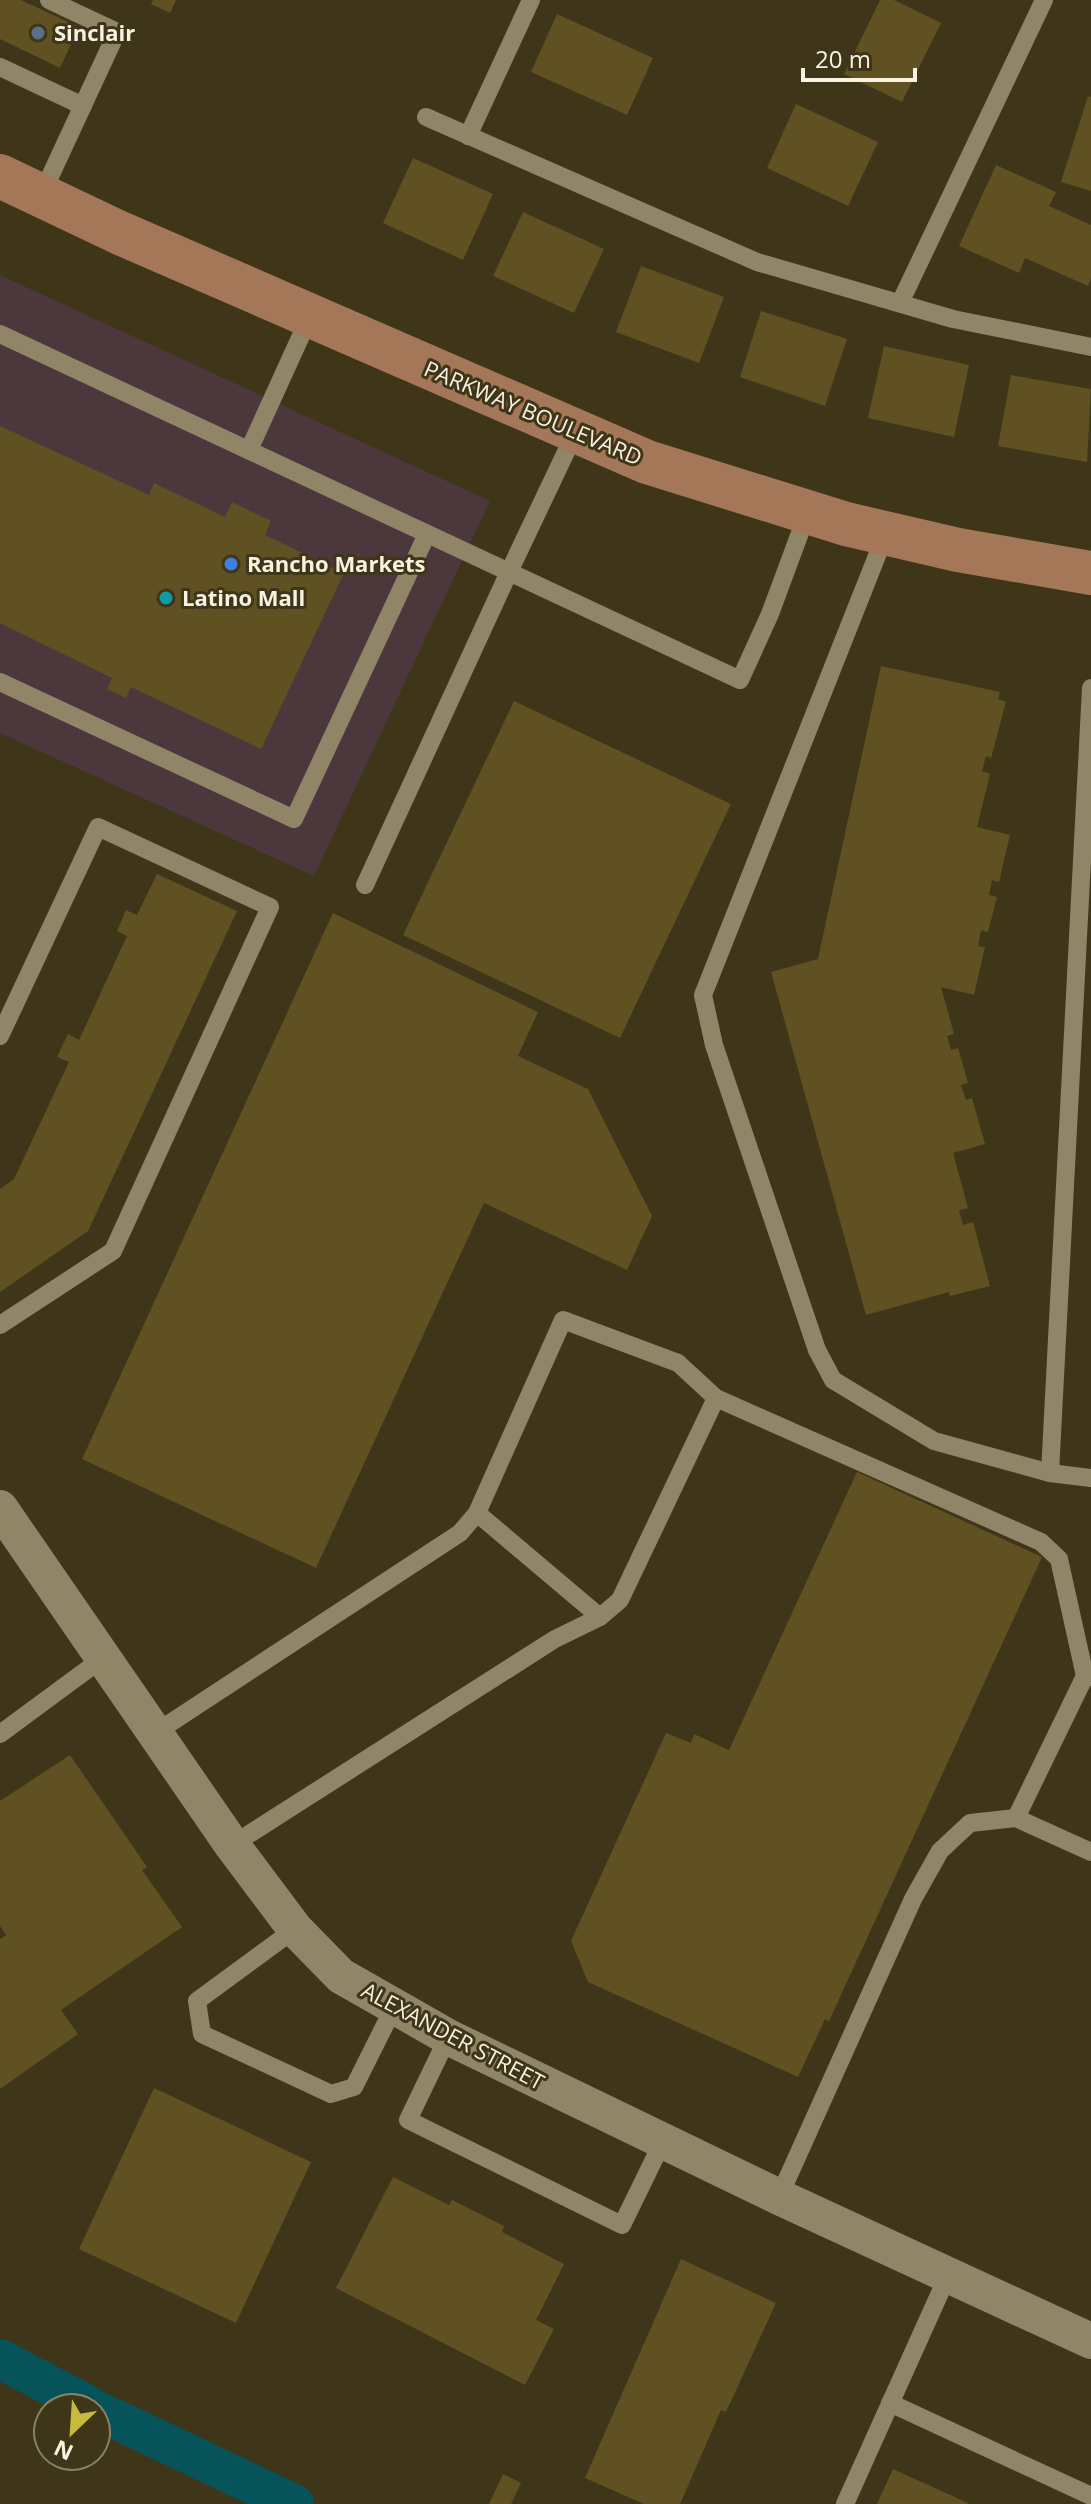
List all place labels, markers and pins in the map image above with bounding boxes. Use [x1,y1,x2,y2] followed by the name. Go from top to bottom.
[54,17,135,47] place label: Sinclair
[29,24,47,42] marker: Sinclair
[247,548,426,578] place label: Rancho Markets
[222,555,240,573] marker: Rancho Markets
[182,582,305,612] place label: Latino Mall
[157,589,175,607] marker: Latino Mall

